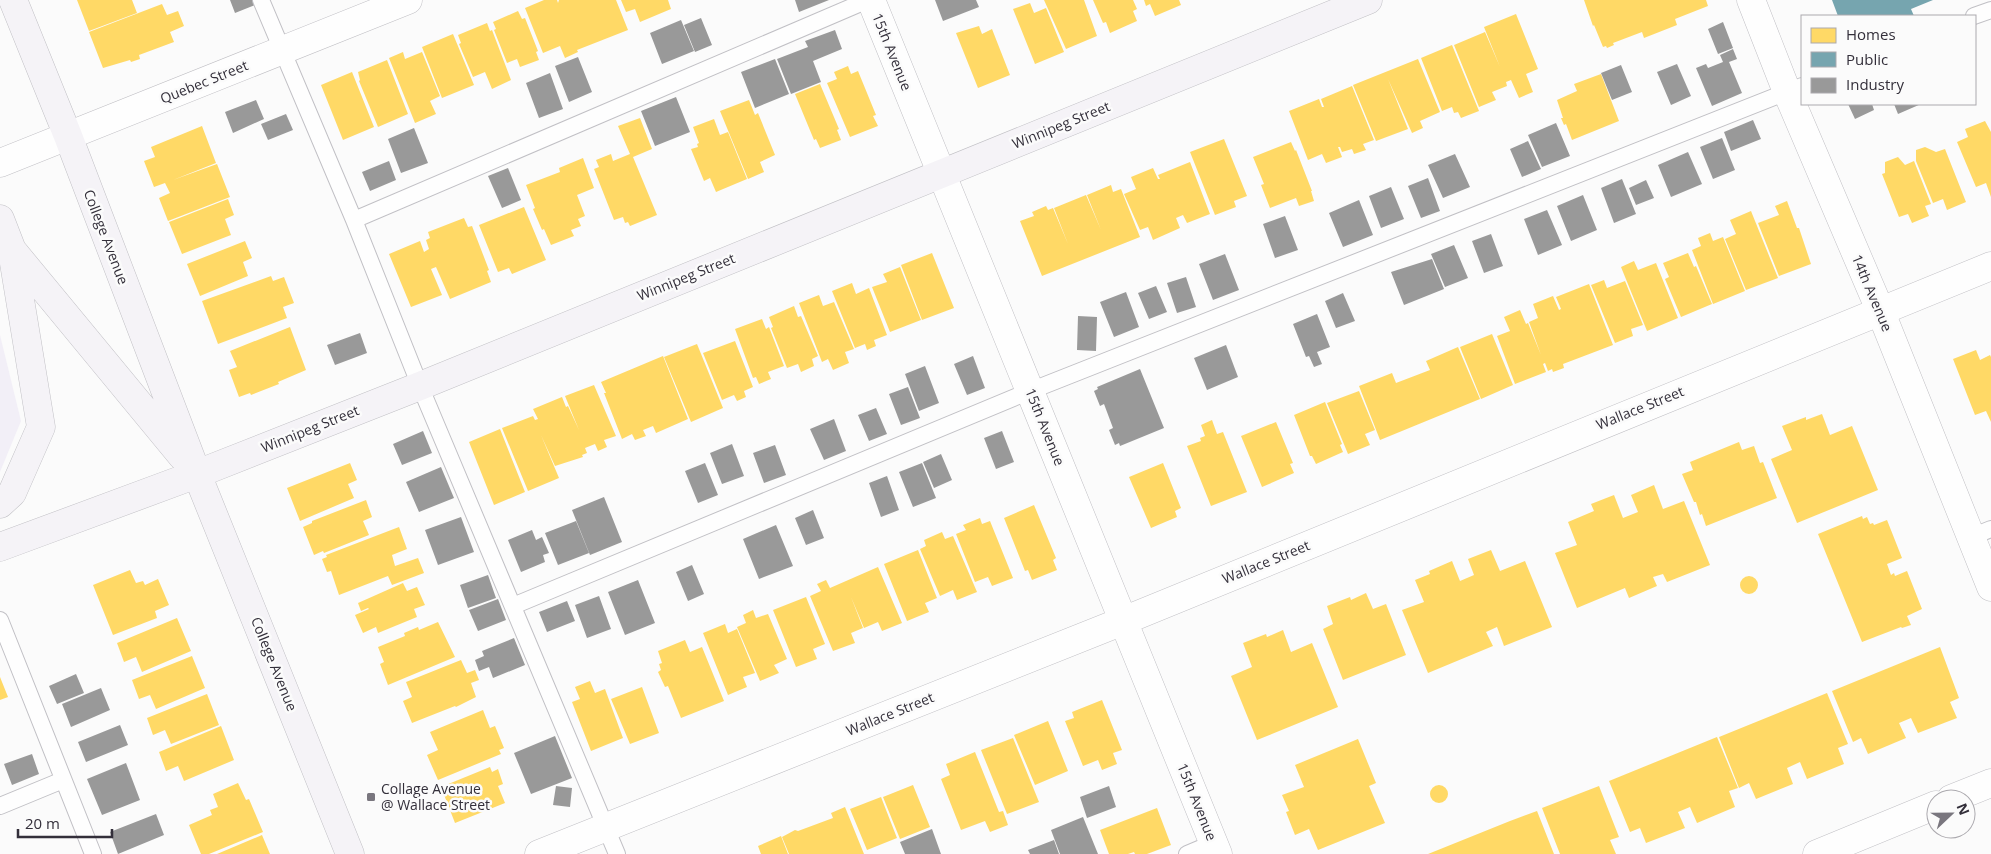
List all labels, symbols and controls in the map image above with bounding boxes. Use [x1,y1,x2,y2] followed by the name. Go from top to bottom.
[868,10,917,93] street label: 15th Avenue
[1801,15,1976,105] legend
[1846,24,1896,44] text: Homes
[1846,49,1888,69] text: Public
[157,55,251,108] street label: Quebec Street
[1846,74,1904,94] text: Industry
[1009,96,1113,153] street label: Winnipeg Street
[80,187,133,287] street label: College Avenue
[634,248,738,305] street label: Winnipeg Street
[1848,251,1897,334] street label: 14th Avenue
[1593,381,1686,434] street label: Wallace Street
[1021,385,1070,468] street label: 15th Avenue
[258,400,362,457] street label: Winnipeg Street
[1219,535,1312,588] street label: Wallace Street
[247,614,302,714] street label: College Avenue
[843,687,936,740] street label: Wallace Street
[1173,760,1222,843] street label: 15th Avenue
[381,779,490,814] place label: Collage Avenue @ Wallace Street
[1926,789,1976,839] north arrow
[365,791,377,803] marker: Collage Avenue @ Wallace Street
[1953,800,1974,818] text: N
[18,806,111,838] scale bar
[25,813,60,833] text: 20 m

